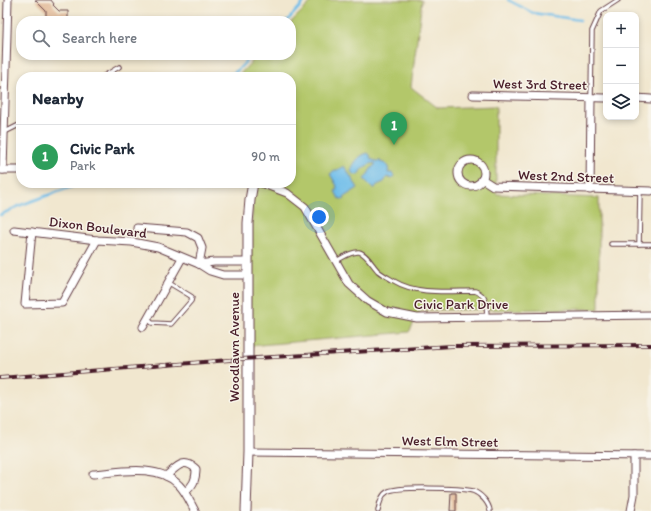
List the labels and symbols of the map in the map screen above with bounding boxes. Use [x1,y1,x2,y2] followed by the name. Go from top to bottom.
[493,75,587,94] street label: West 3rd Street
[381,112,407,145] pin: 1
[518,166,614,187] street label: West 2nd Street
[309,207,329,227] your location
[48,213,148,242] street label: Dixon Boulevard
[226,292,243,402] street label: Woodlawn Avenue
[414,296,509,313] street label: Civic Park Drive
[402,432,498,451] street label: West Elm Street

